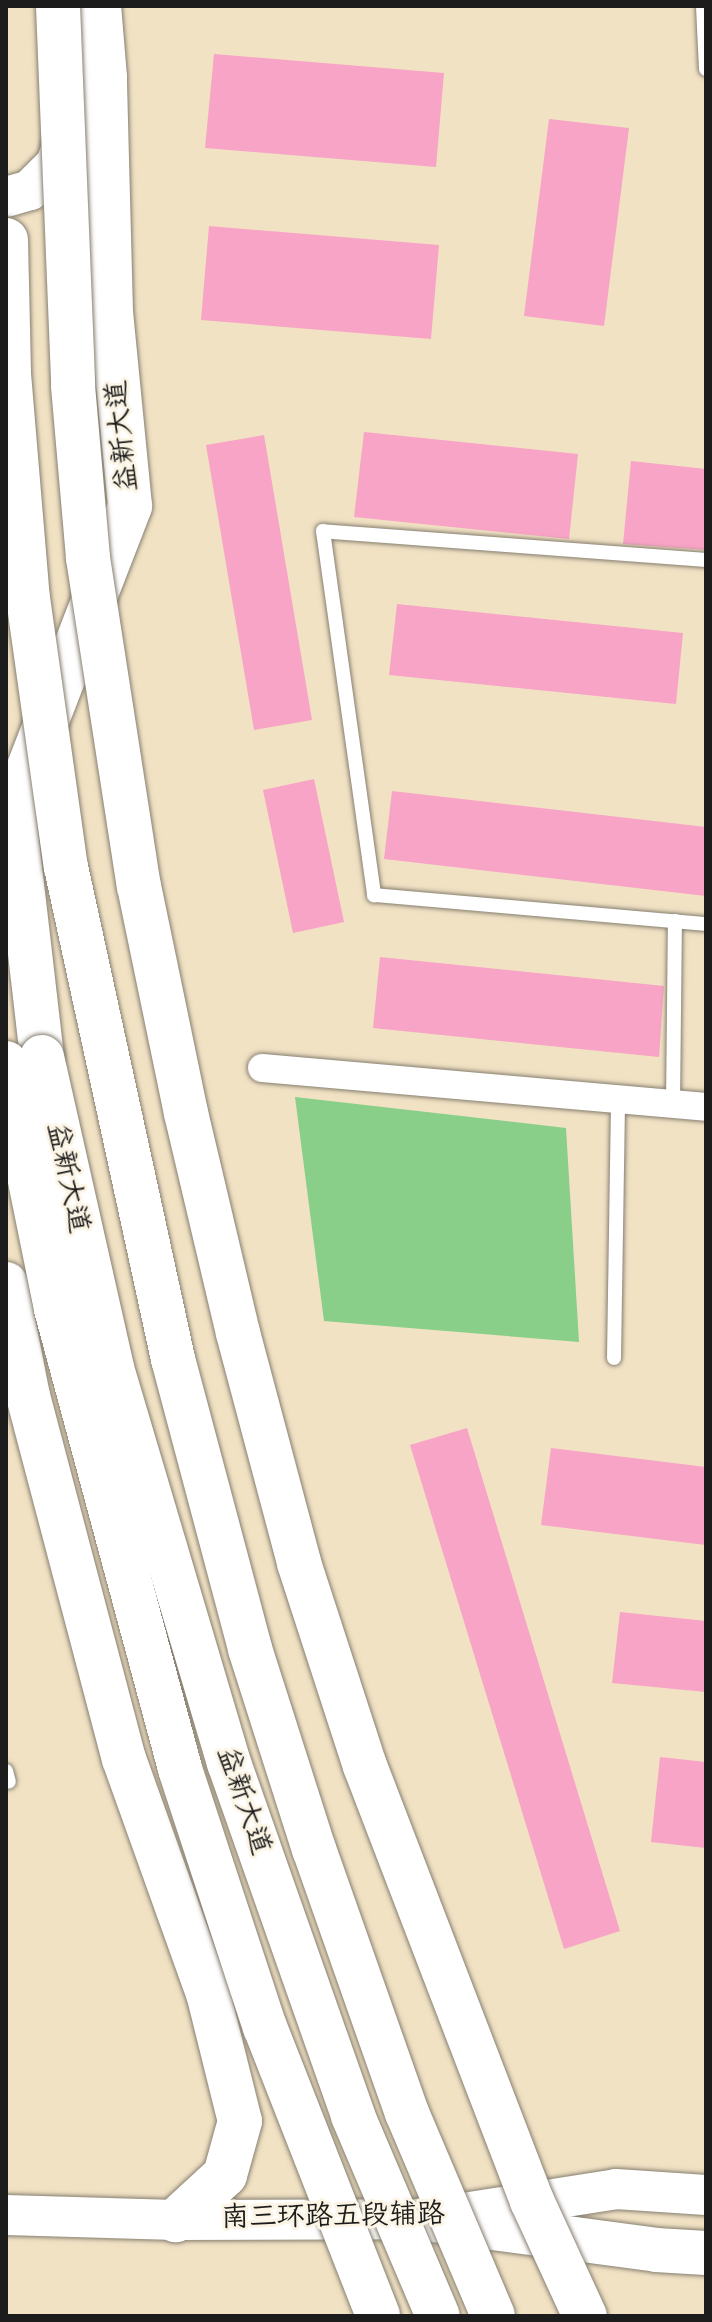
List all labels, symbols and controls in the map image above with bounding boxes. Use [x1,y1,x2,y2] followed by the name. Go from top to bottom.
[100,379,146,493] street label: 益新大道
[39,1120,95,1236] street label: 益新大道
[209,1743,277,1859] street label: 益新大道
[221,2198,445,2236] street label: 南三环路五段辅路

